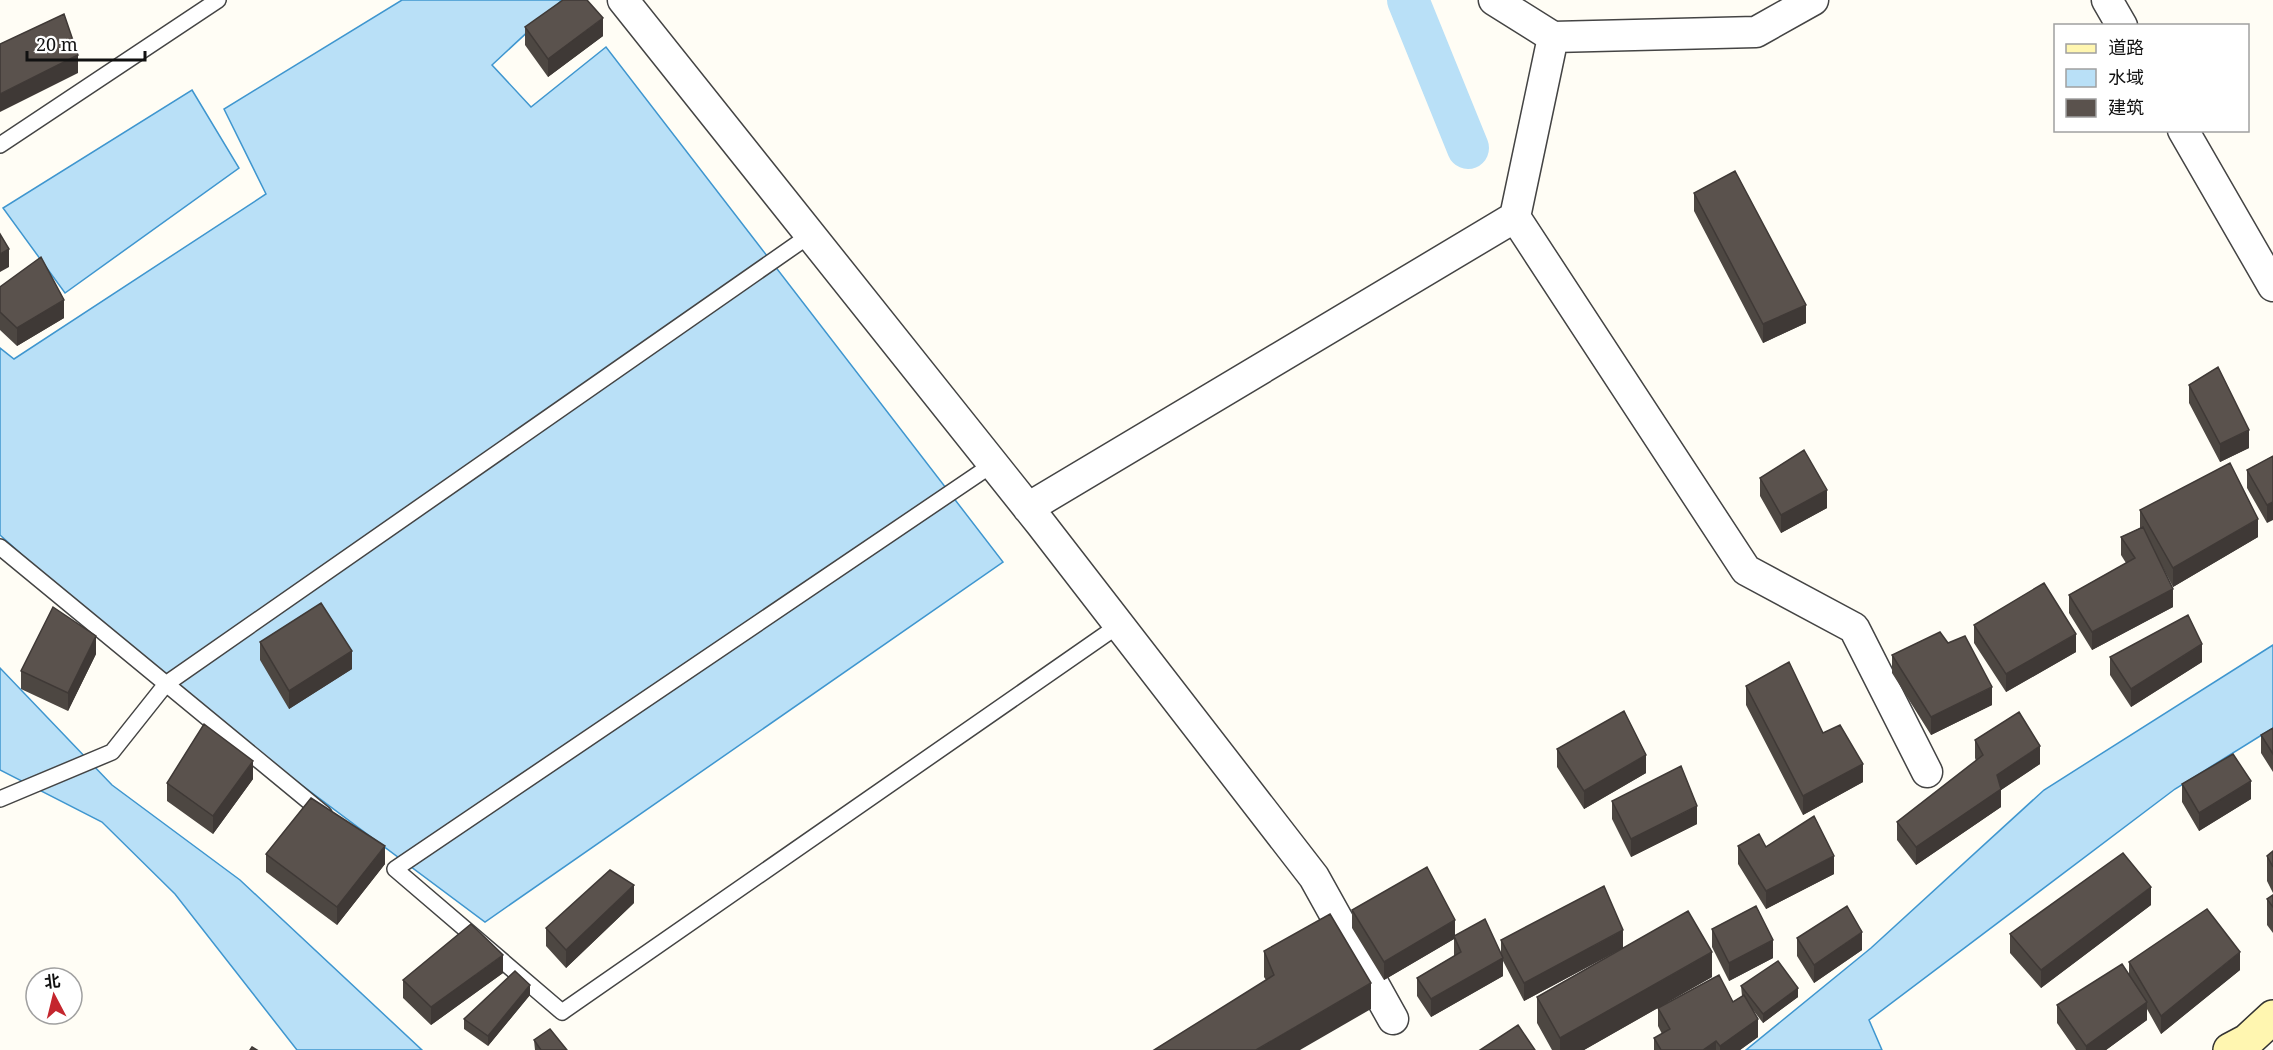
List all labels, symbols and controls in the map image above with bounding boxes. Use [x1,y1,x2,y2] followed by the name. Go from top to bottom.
[27,24,146,62] scale bar
[2054,24,2249,132] legend
[36,32,78,56] text: 20 m
[2108,35,2144,59] text: 道路
[2108,65,2144,89] text: 水域
[2108,95,2144,119] text: 建筑
[24,966,84,1026] north arrow
[43,969,61,993] text: 北

